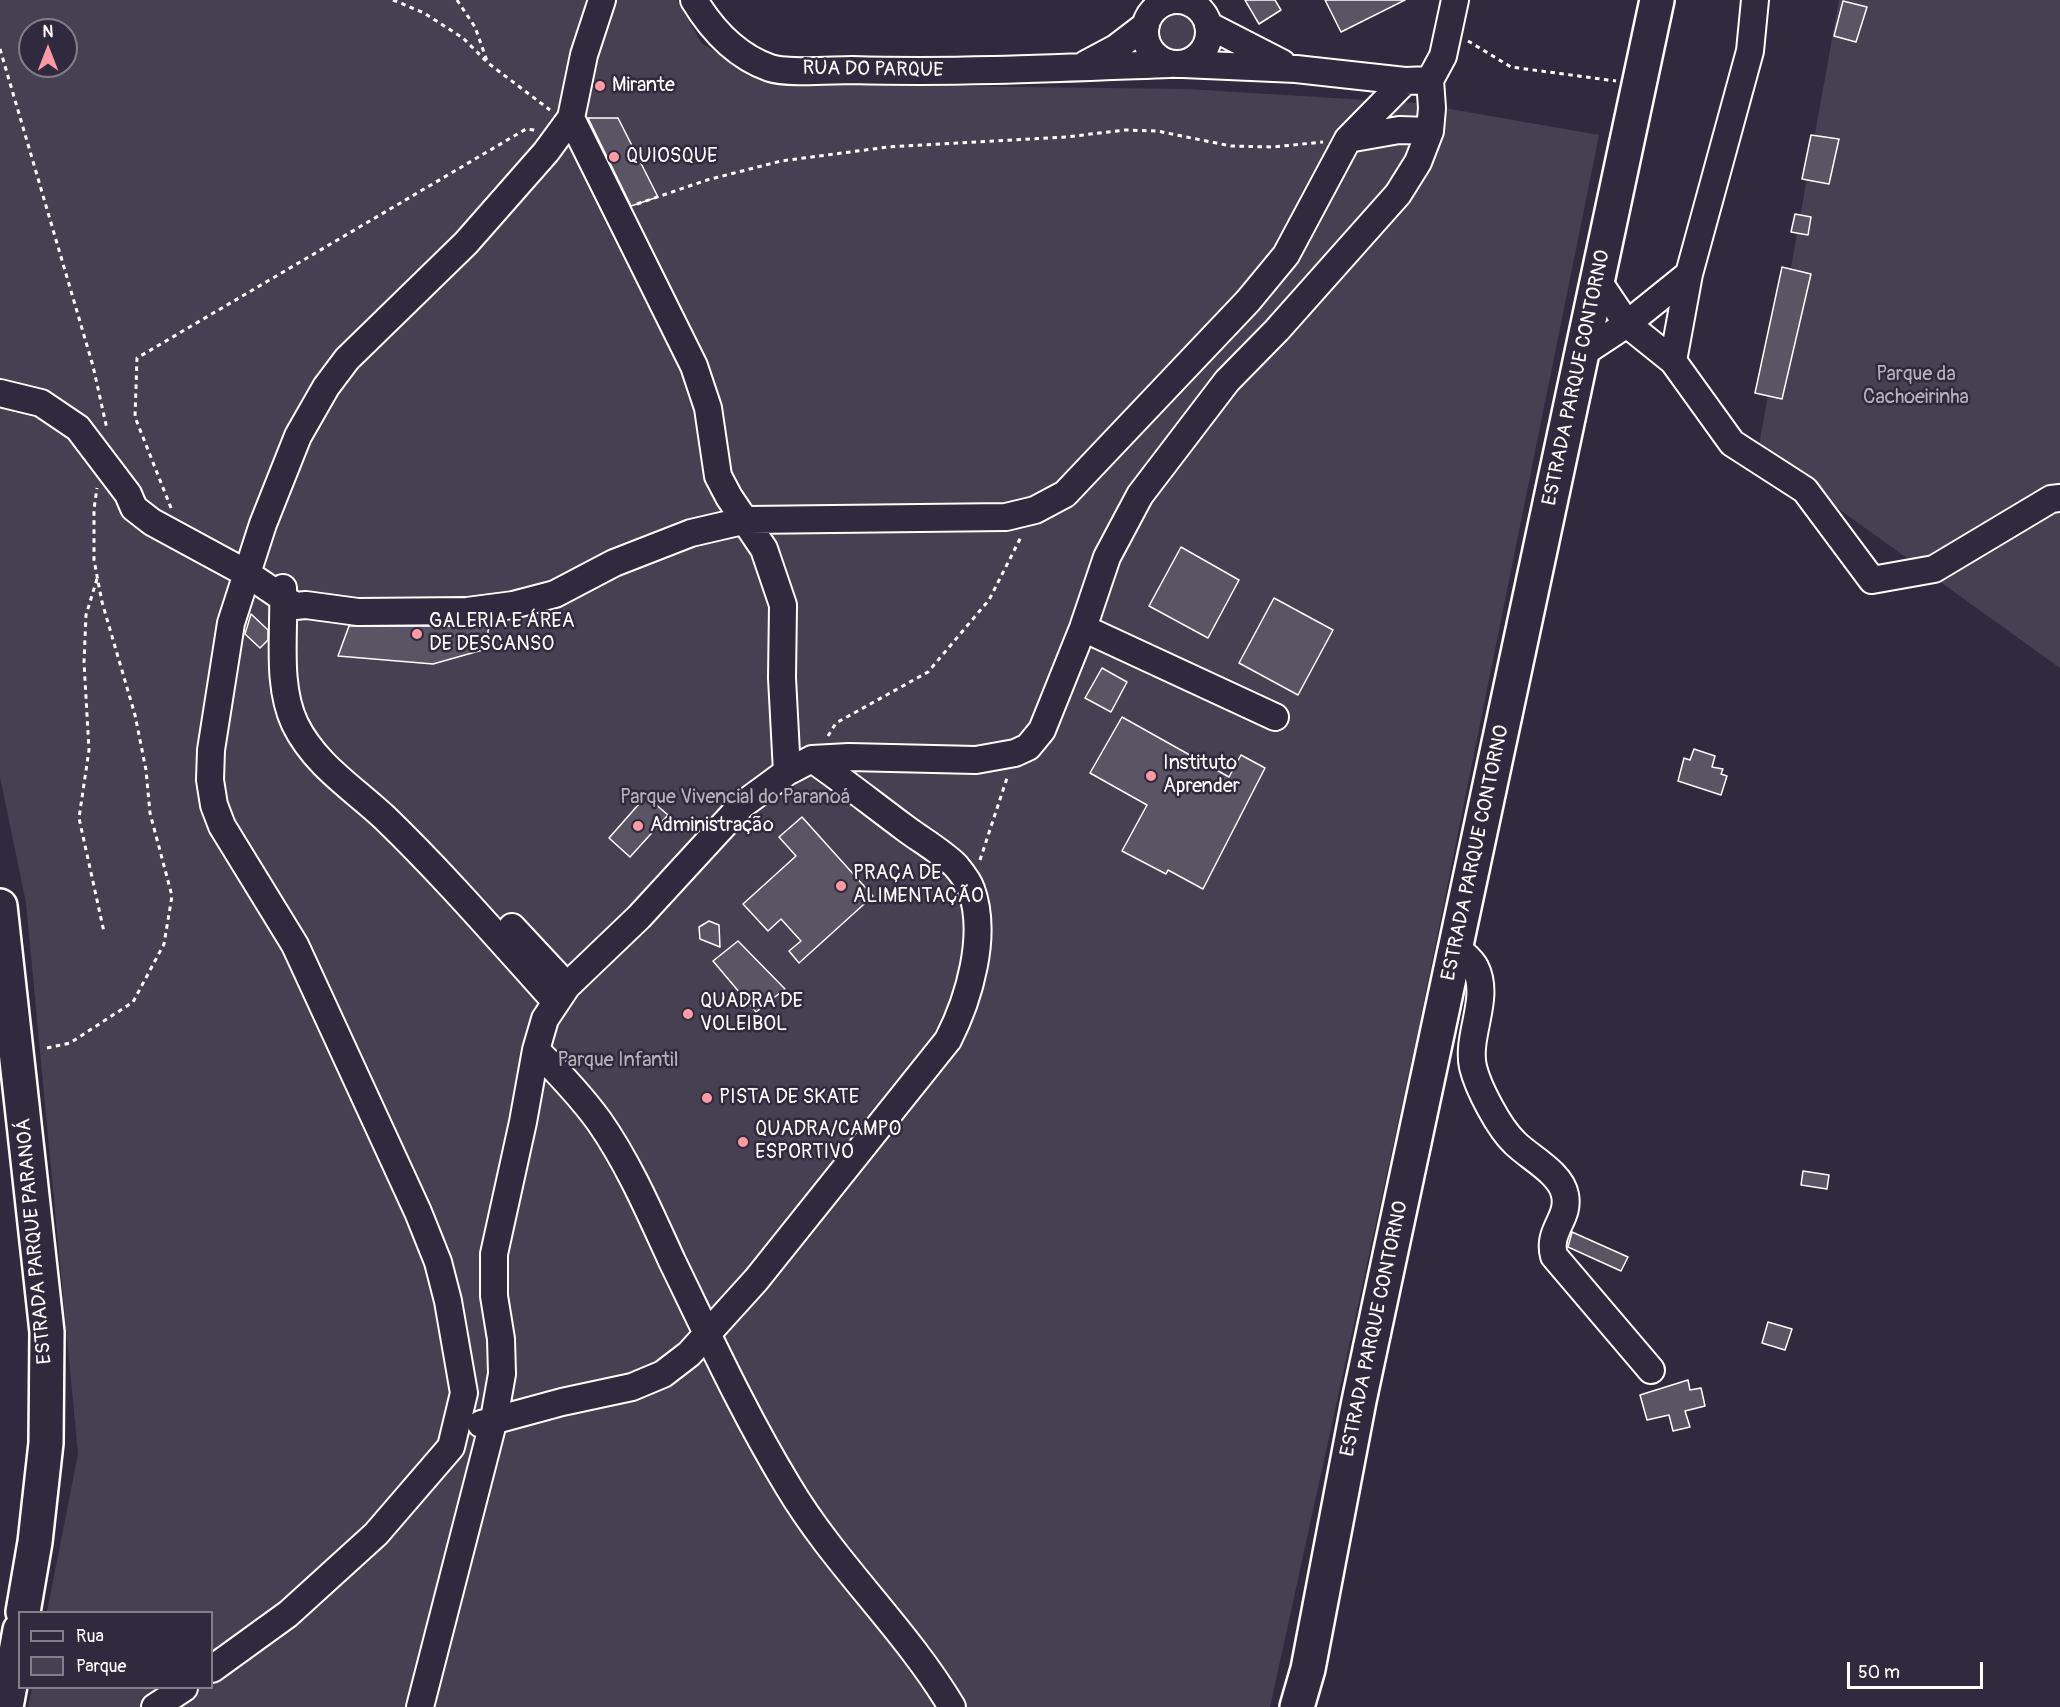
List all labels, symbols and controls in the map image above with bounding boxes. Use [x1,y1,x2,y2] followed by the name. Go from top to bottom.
[18,18,78,78] north arrow
[43,22,53,42] text: N
[802,57,944,83] street label: RUA DO PARQUE
[612,74,675,98] place label: Mirante
[593,79,607,93] marker: Mirante
[626,145,717,169] place label: QUIOSQUE
[607,150,621,164] marker: QUIOSQUE
[1538,248,1616,508] street label: ESTRADA PARQUE CONTORNO
[1863,363,1969,410] park label: Parque da Cachoeirinha
[429,610,575,657] place label: GALERIA E ÁREA DE DESCANSO
[410,627,424,641] marker: GALERIA E ÁREA DE DESCANSO
[1437,723,1515,983] street label: ESTRADA PARQUE CONTORNO
[1163,752,1240,799] place label: Instituto Aprender
[1144,769,1158,783] marker: Instituto Aprender
[620,786,850,810] park label: Parque Vivencial do Paranoá
[650,814,774,838] place label: Administração
[631,819,645,833] marker: Administração
[853,862,984,909] place label: PRAÇA DE ALIMENTAÇÃO
[834,879,848,893] marker: PRAÇA DE ALIMENTAÇÃO
[700,990,803,1037] place label: QUADRA DE VOLEIBOL
[681,1007,695,1021] marker: QUADRA DE VOLEIBOL
[558,1049,678,1073] park label: Parque Infantil
[719,1086,859,1110] place label: PISTA DE SKATE
[700,1091,714,1105] marker: PISTA DE SKATE
[12,1117,58,1365] street label: ESTRADA PARQUE PARANOÁ
[755,1118,901,1165] place label: QUADRA/CAMPO ESPORTIVO
[736,1135,750,1149] marker: QUADRA/CAMPO ESPORTIVO
[1336,1199,1414,1459] street label: ESTRADA PARQUE CONTORNO
[18,1611,213,1689] legend
[76,1625,104,1648] text: Rua
[1850,1650,1986,1688] scale bar
[76,1655,126,1678] text: Parque
[1858,1661,1900,1684] text: 50 m

